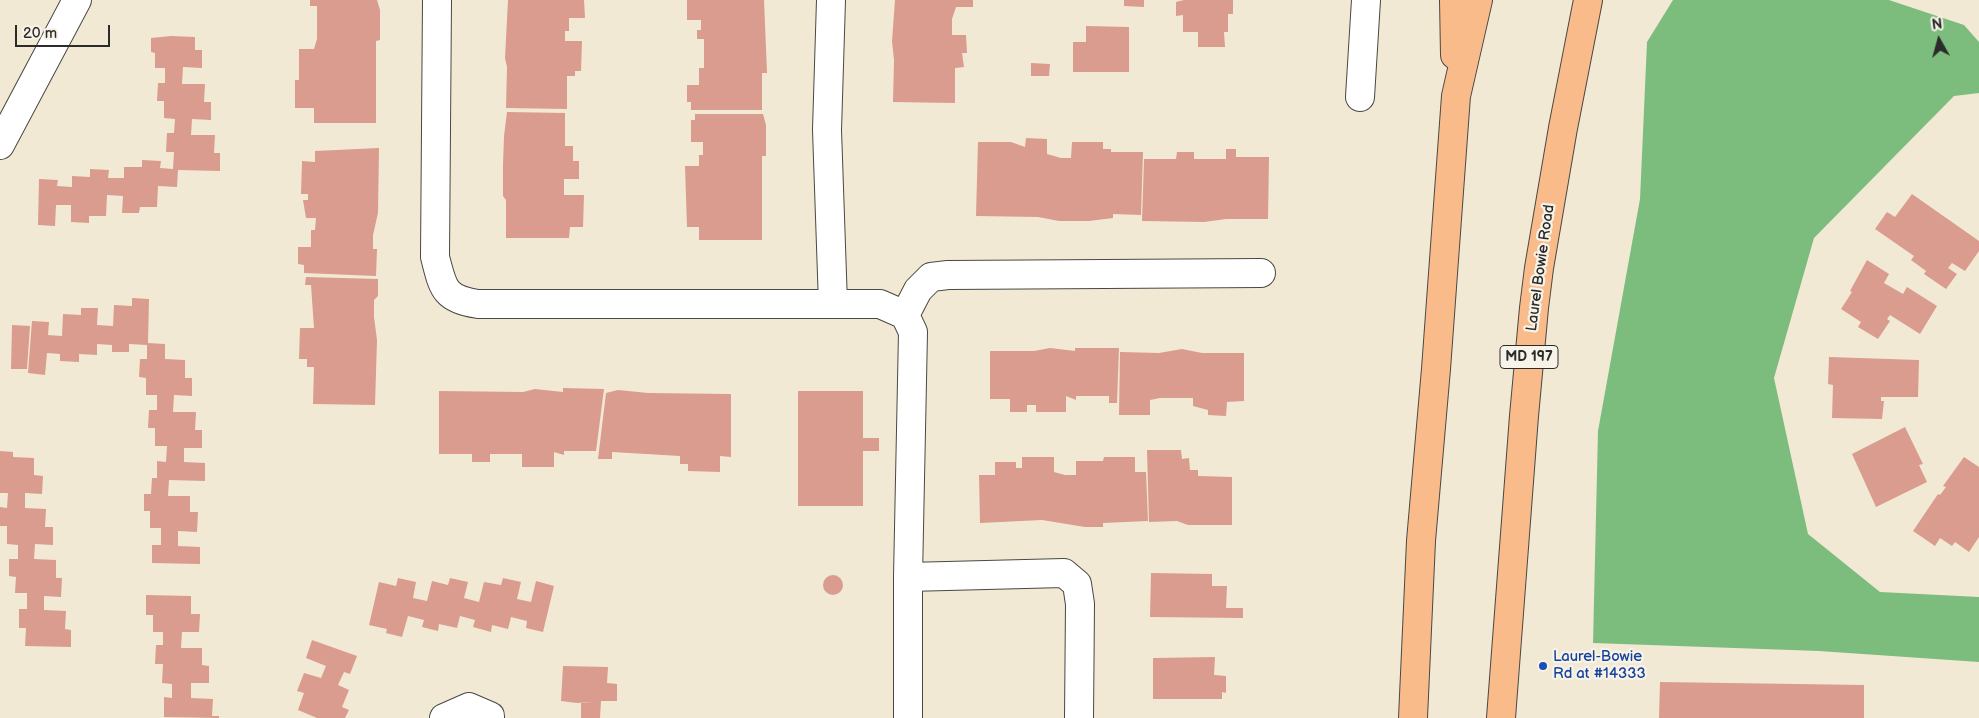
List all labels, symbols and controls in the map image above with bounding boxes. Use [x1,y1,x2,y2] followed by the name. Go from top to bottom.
[18,15,112,47] scale bar
[1914,15,1964,65] north arrow
[1931,16,1943,34] text: N
[23,24,57,43] text: 20 m
[1523,203,1559,333] street label: Laurel Bowie Road
[1500,346,1558,368] road number: MD 197
[1553,648,1646,683] place label: Laurel-Bowie Rd at #14333
[1537,660,1549,672] marker: Laurel-Bowie Rd at #14333

